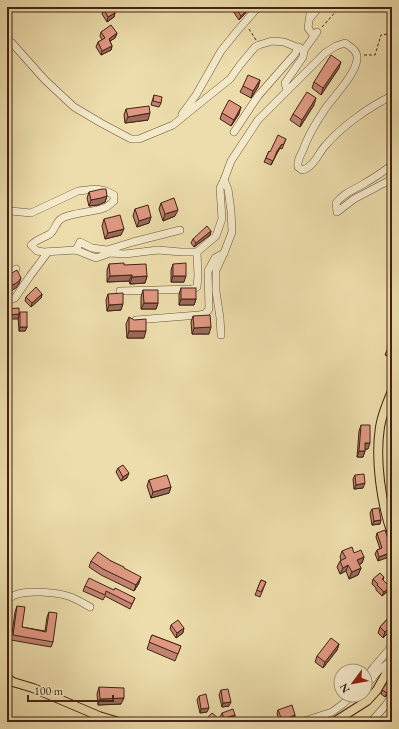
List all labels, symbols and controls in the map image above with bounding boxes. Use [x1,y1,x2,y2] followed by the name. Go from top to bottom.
[333,663,373,703] north arrow
[28,677,113,703] scale bar
[336,681,353,696] text: N
[34,683,64,699] text: 100 m

